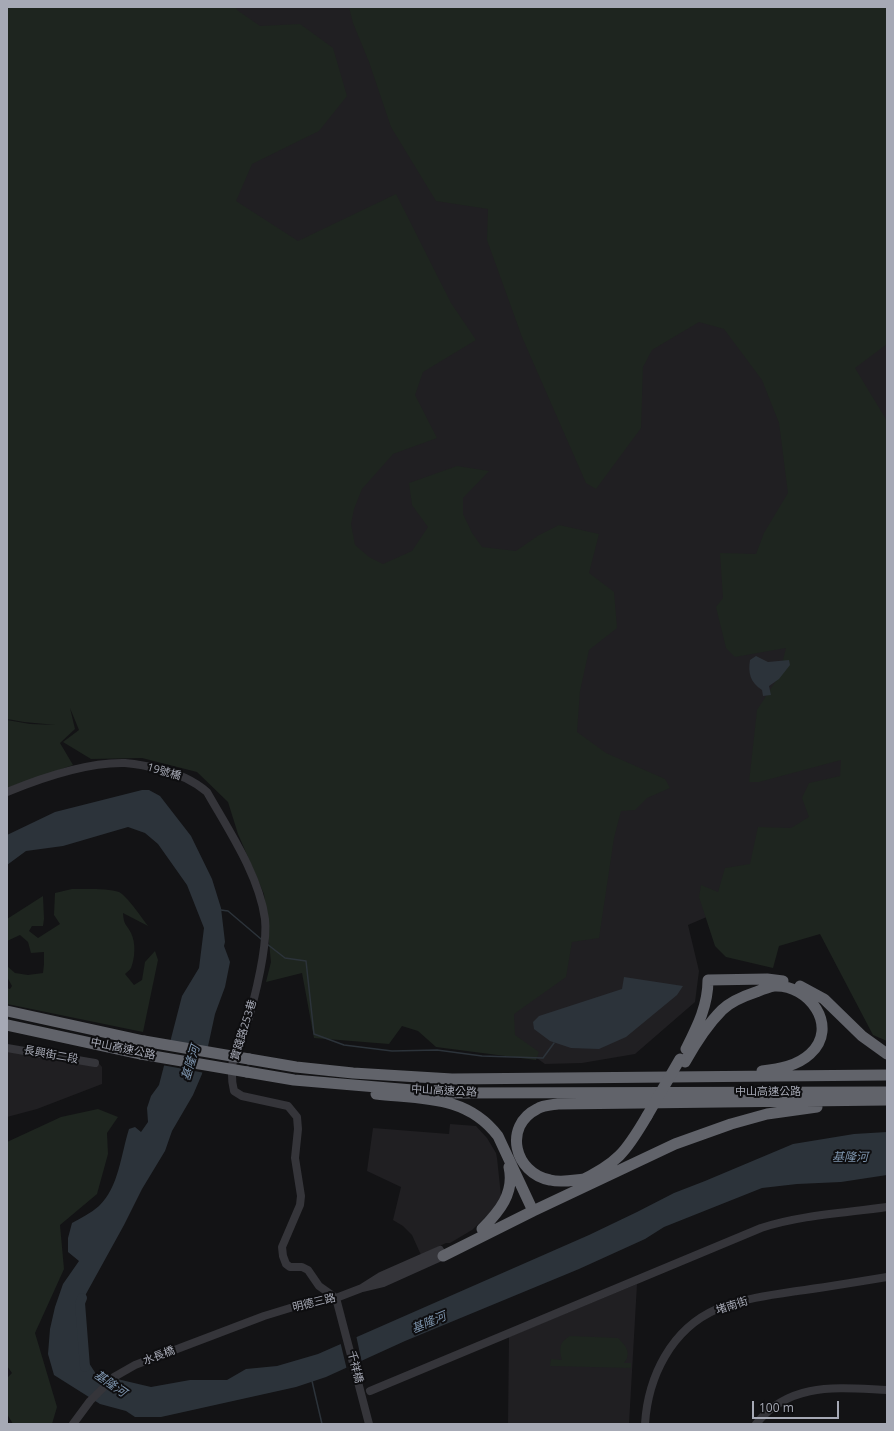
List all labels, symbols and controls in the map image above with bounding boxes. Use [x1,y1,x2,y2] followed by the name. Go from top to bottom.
[146,761,182,783] street label: 19號橋
[228,998,260,1062] street label: 實踐路253巷
[89,1036,157,1062] street label: 中山高速公路
[23,1044,79,1066] street label: 長興街二段
[179,1044,203,1082] water label: 基隆河
[411,1083,477,1099] street label: 中山高速公路
[735,1085,801,1099] street label: 中山高速公路
[832,1151,868,1165] water label: 基隆河
[291,1291,337,1315] street label: 明德三路
[714,1295,750,1317] street label: 堵南街
[410,1309,448,1337] water label: 基隆河
[141,1344,177,1368] street label: 水長橋
[345,1349,365,1385] street label: 千祥橋
[91,1368,129,1400] water label: 基隆河
[754,1393,841,1419] scale bar
[759,1399,794,1416] text: 100 m

